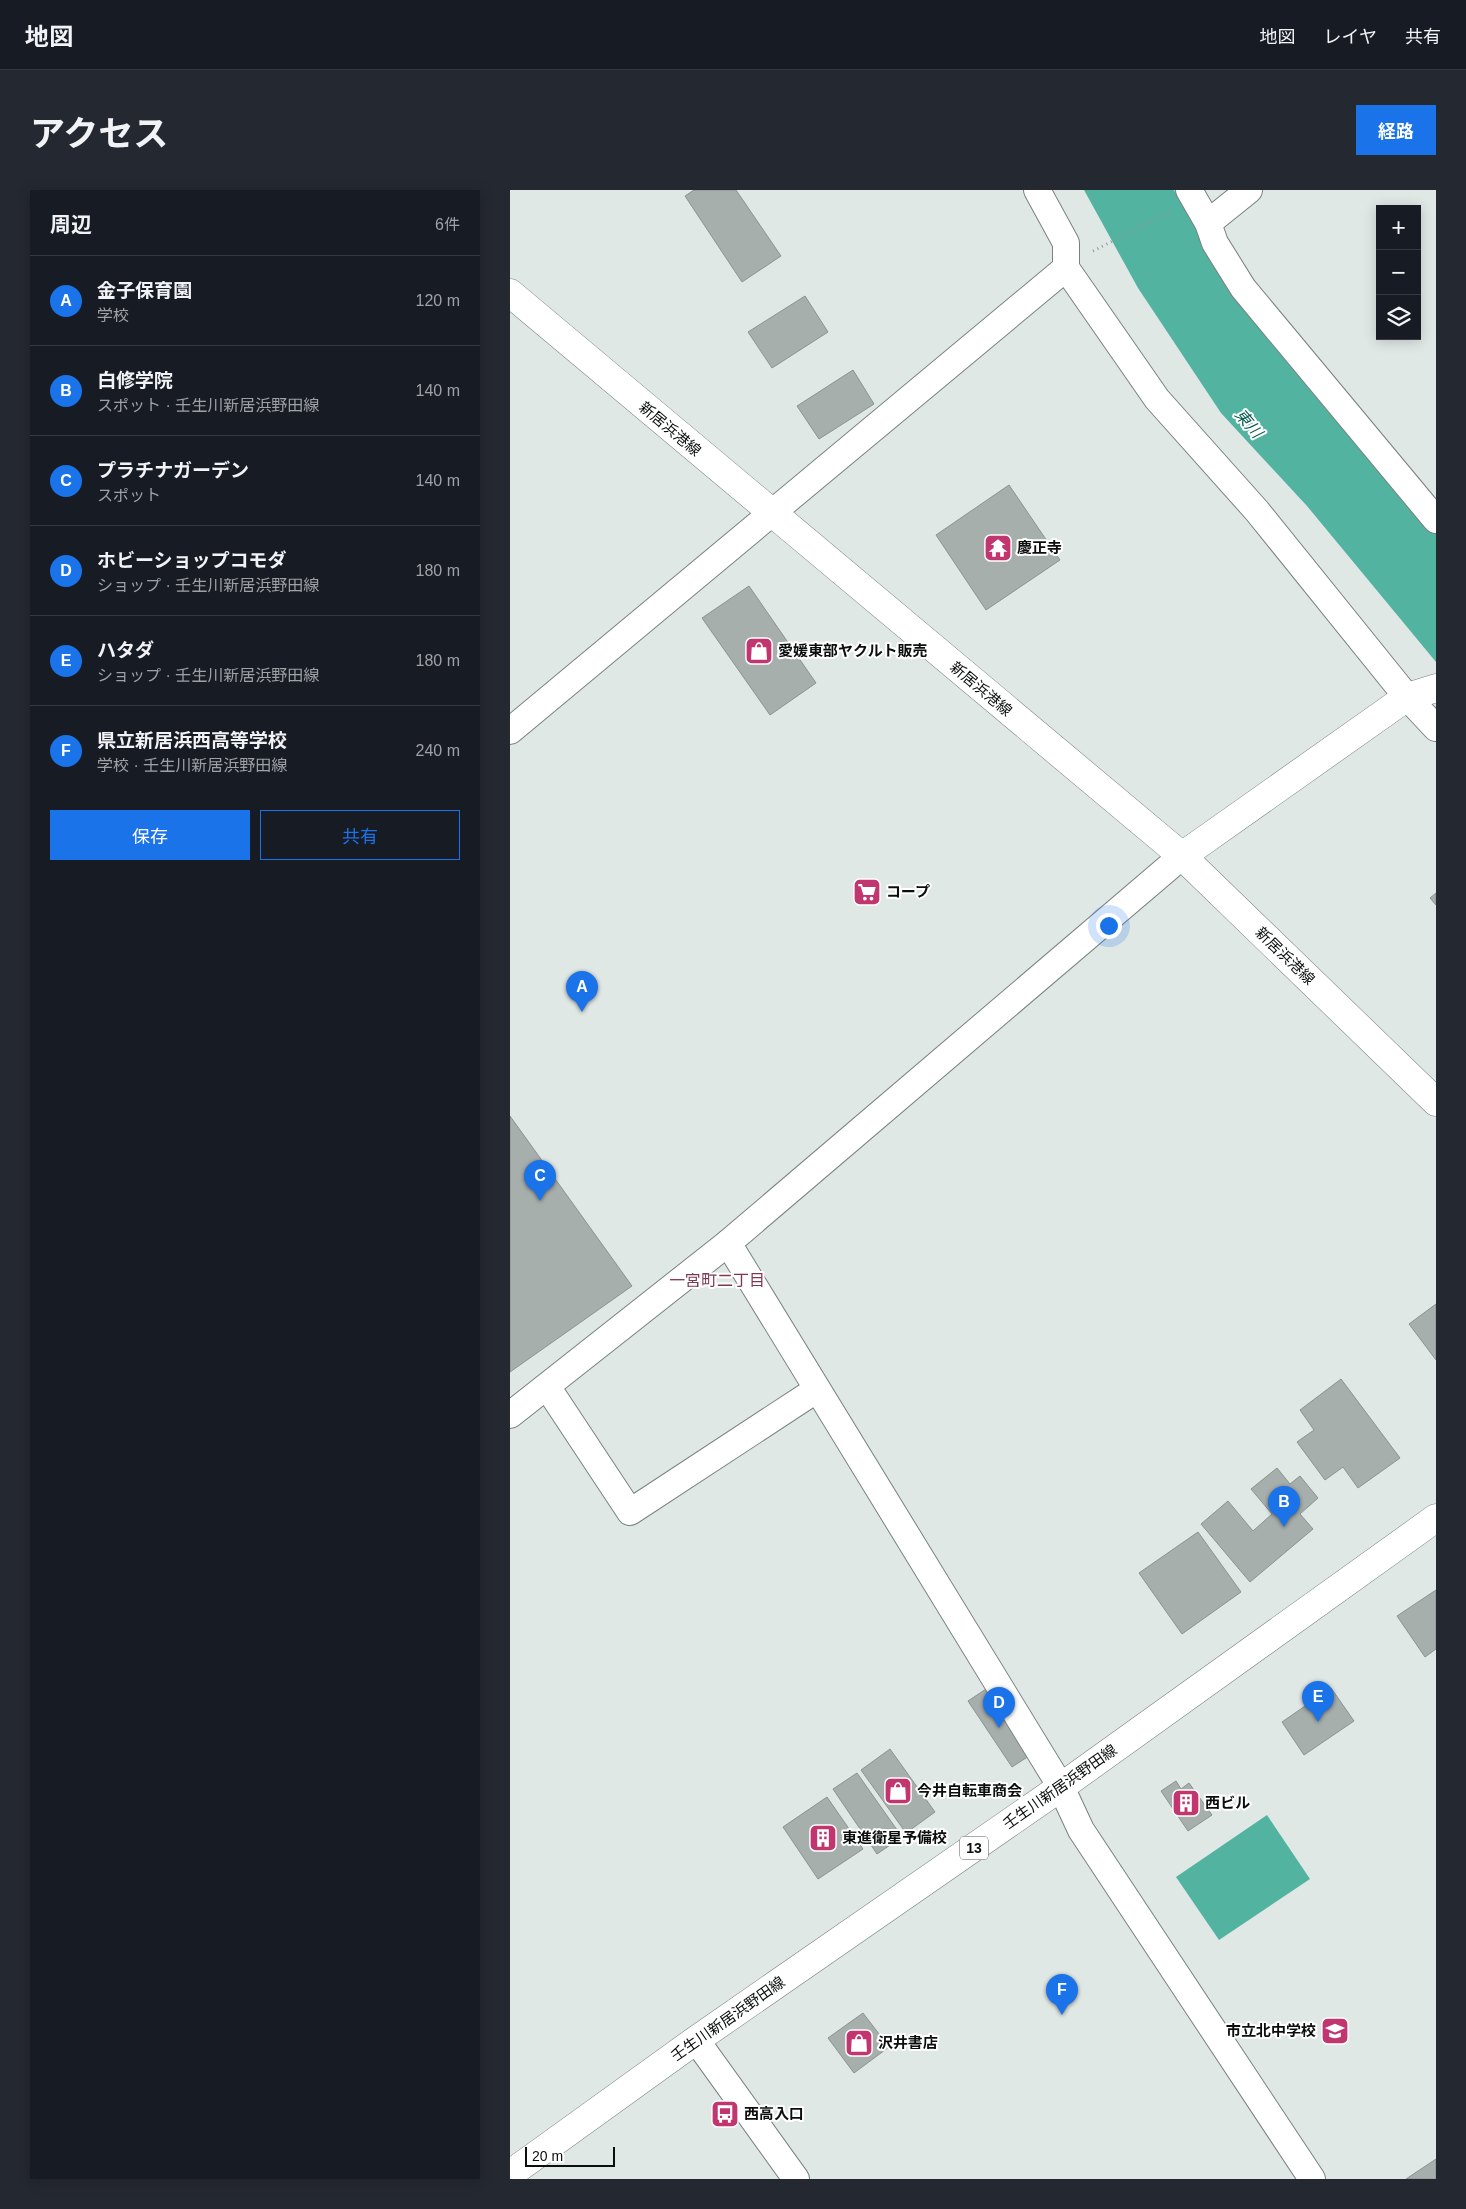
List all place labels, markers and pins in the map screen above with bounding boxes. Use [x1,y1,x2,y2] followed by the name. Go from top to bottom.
[983,533,1013,563] temple icon: 慶正寺
[1017,539,1062,556] place label: 慶正寺
[744,636,774,666] shop icon: 愛媛東部ヤクルト販売
[778,642,928,659] place label: 愛媛東部ヤクルト販売
[852,877,882,907] supermarket icon: コープ
[886,883,930,900] place label: コープ
[566,971,598,1012] pin: A
[524,1160,556,1201] pin: C
[1268,1486,1300,1527] pin: B
[1302,1681,1334,1722] pin: E
[983,1687,1015,1728] pin: D
[883,1776,913,1806] shop icon: 今井自転車商会
[917,1782,1022,1799] place label: 今井自転車商会
[1171,1788,1201,1818] building icon: 西ビル
[1205,1794,1250,1811] place label: 西ビル
[808,1823,838,1853] building icon: 東進衛星予備校
[842,1829,947,1846] place label: 東進衛星予備校
[1046,1974,1078,2015] pin: F
[1320,2016,1350,2046] school or university icon: 市立北中学校
[1226,2022,1316,2039] place label: 市立北中学校
[844,2028,874,2058] shop icon: 沢井書店
[878,2034,938,2051] place label: 沢井書店
[710,2099,740,2129] bus stop icon: 西高入口
[744,2105,804,2122] place label: 西高入口

